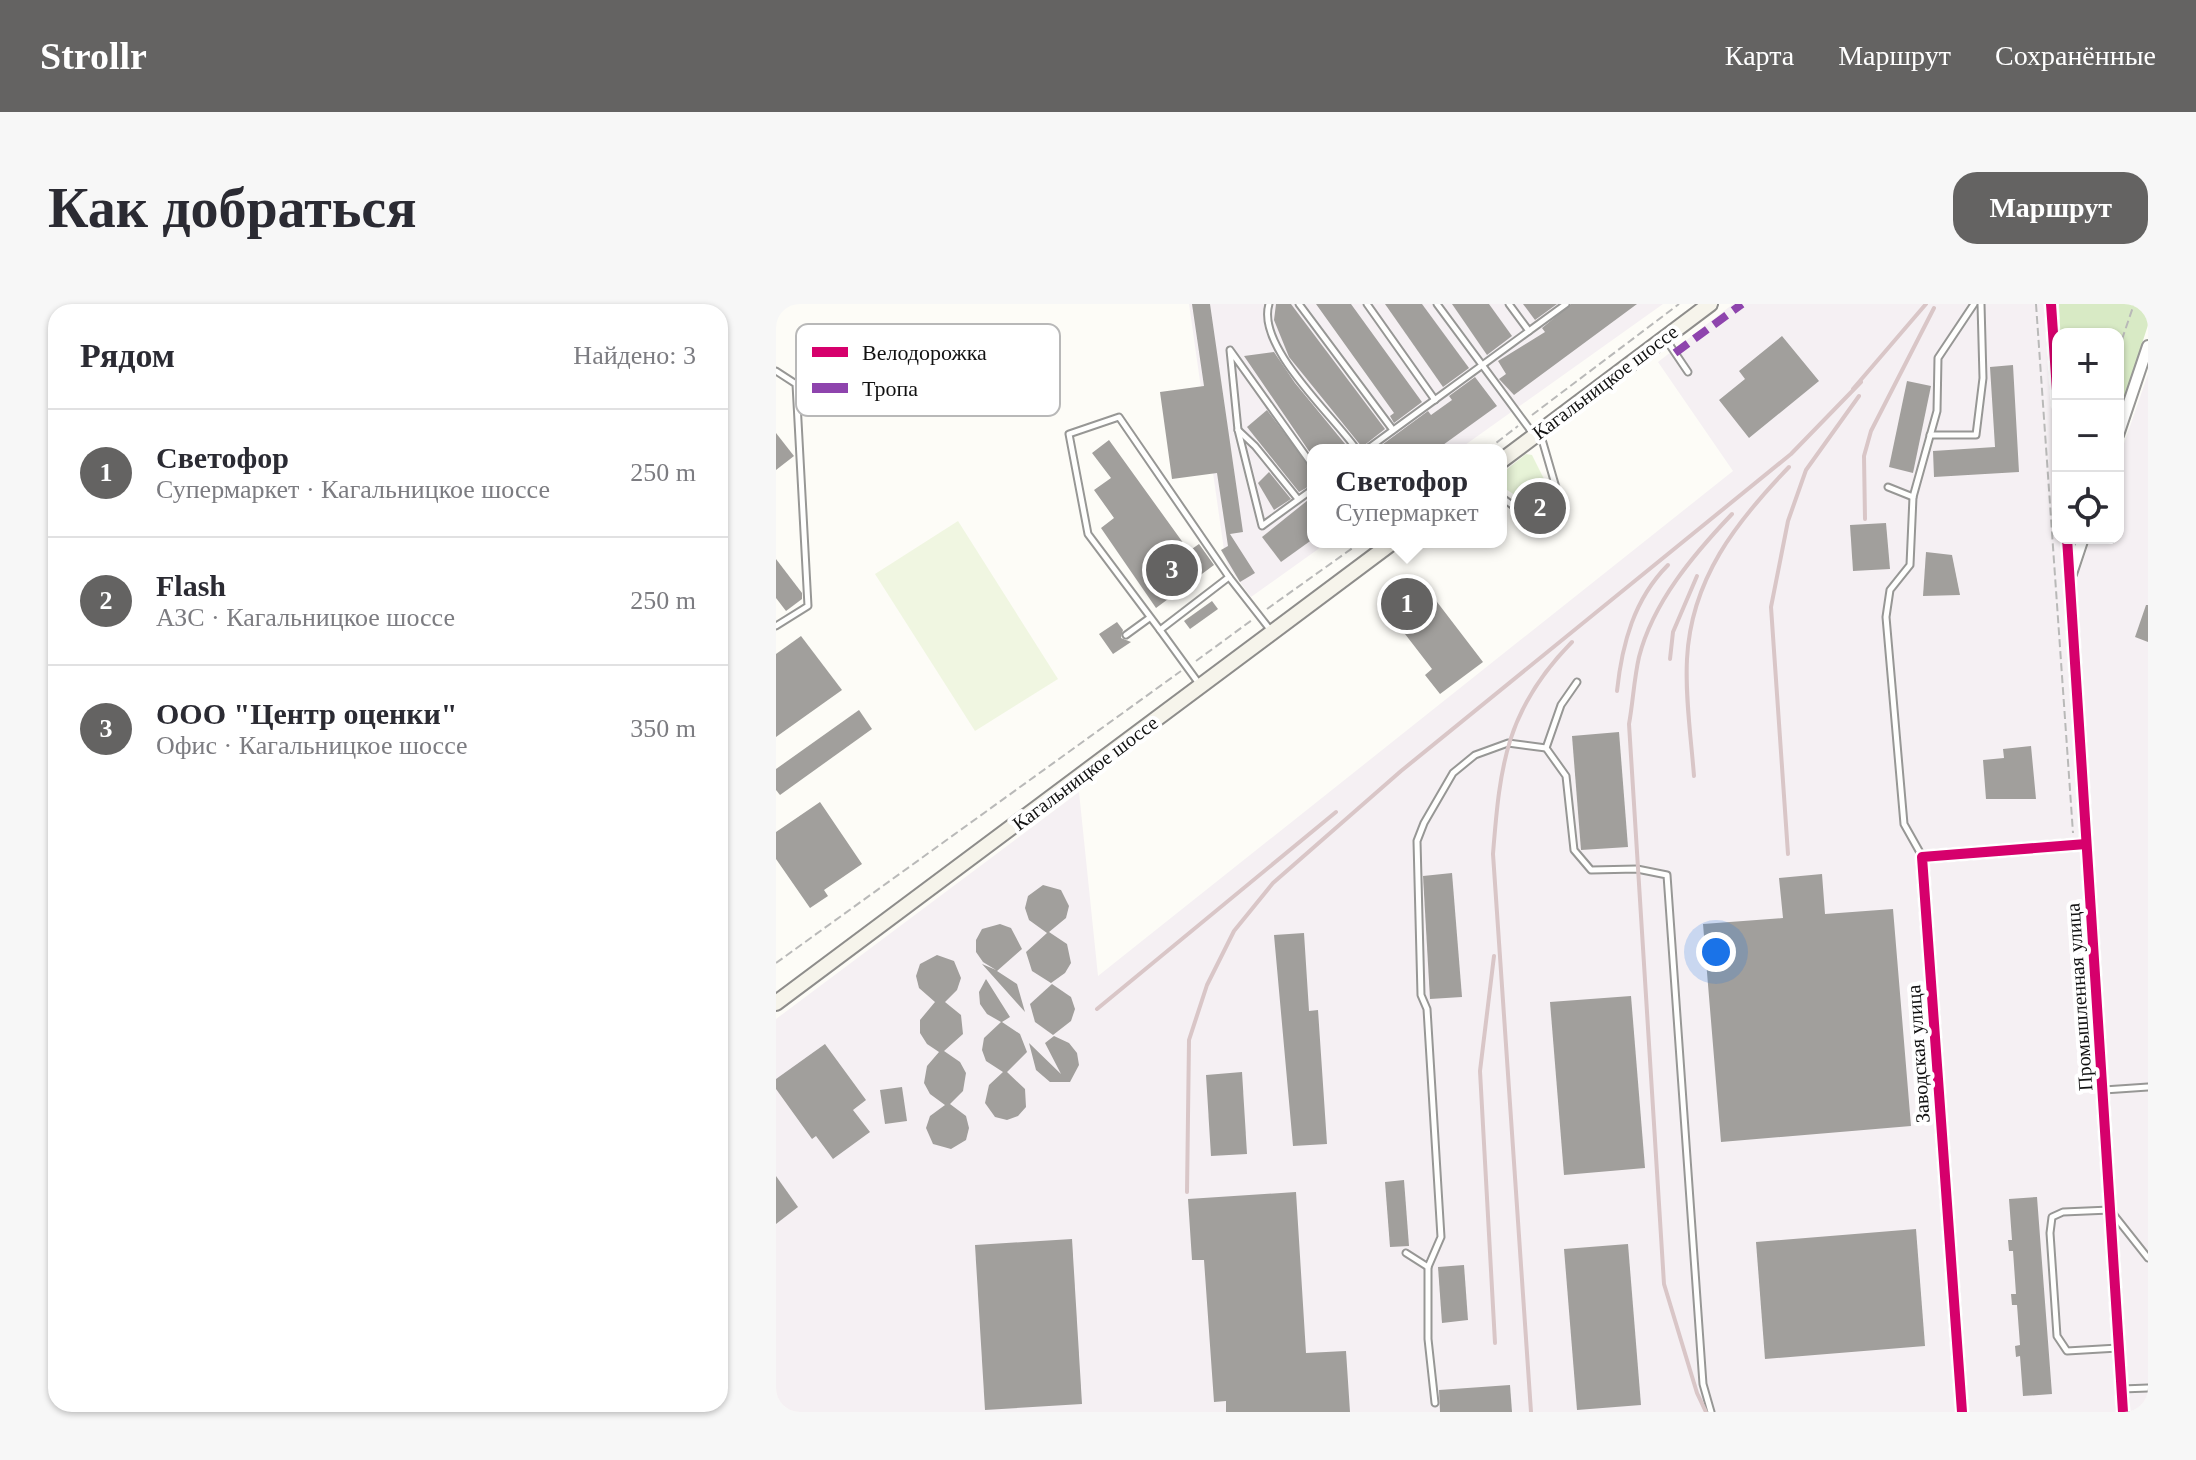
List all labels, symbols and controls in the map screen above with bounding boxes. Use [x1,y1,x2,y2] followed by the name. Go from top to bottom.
[40,35,147,77] text: Strollr
[1725,40,1794,71] text: Карта
[1838,40,1951,71] text: Маршрут
[1995,40,2156,71] text: Сохранённые
[1953,172,2148,244] button: Маршрут
[48,177,416,239] text: Как добраться
[1528,320,1683,445] street label: Кагальницкое шоссе
[796,324,1060,416] legend
[2052,328,2124,544] map controls
[2052,328,2124,400] button: +
[80,337,175,374] text: Рядом
[862,340,987,365] text: Велодорожка
[573,341,696,370] text: Найдено: 3
[862,376,918,401] text: Тропа
[2052,400,2124,472] button: −
[156,441,289,474] text: Светофор
[1307,444,1507,548] popup
[100,458,113,487] text: 1
[630,458,696,487] text: 250 m
[1335,464,1468,497] text: Светофор
[2052,472,2124,544] button: locate
[156,475,550,504] text: Супермаркет · Кагальницкое шоссе
[1514,478,1566,538] pin: 2
[1335,498,1479,527] text: Супермаркет
[1146,540,1198,600] pin: 3
[156,569,226,602] text: Flash
[1381,574,1433,634] pin: 1
[100,586,113,615] text: 2
[630,586,696,615] text: 250 m
[156,603,455,632] text: АЗС · Кагальницкое шоссе
[156,697,458,730] text: ООО "Центр оценки"
[1008,711,1163,836] street label: Кагальницкое шоссе
[100,714,113,743] text: 3
[630,714,696,743] text: 350 m
[156,731,468,760] text: Офис · Кагальницкое шоссе
[2061,902,2098,1092] street label: Промышленная улица
[1696,932,1736,972] your location
[1902,984,1935,1124] street label: Заводская улица

